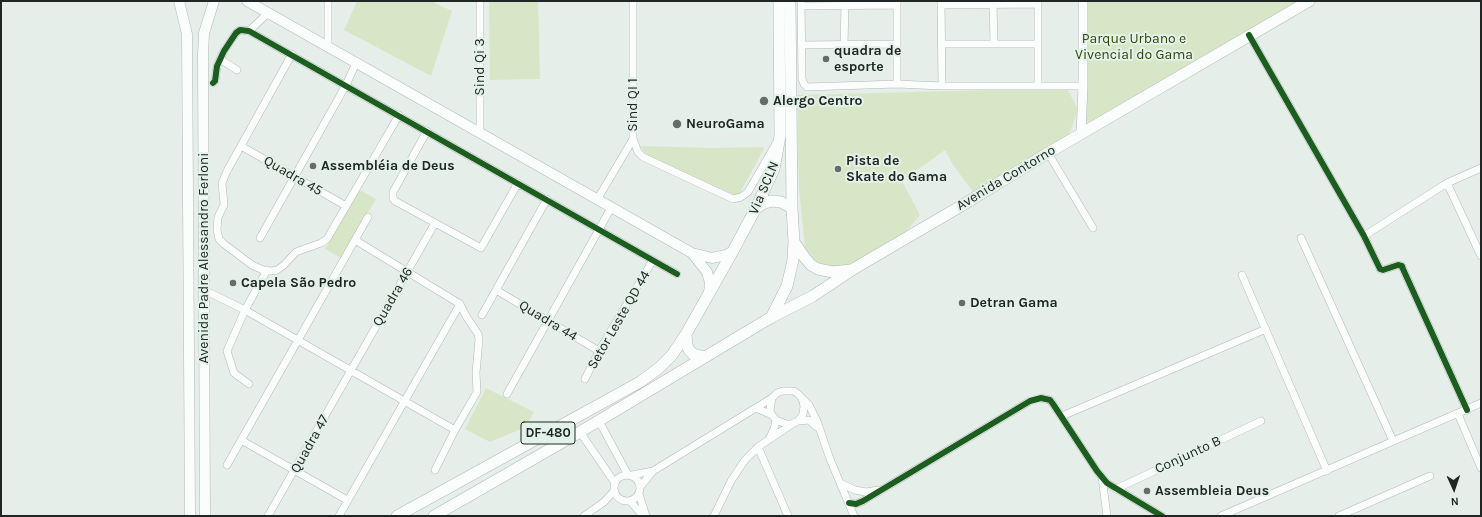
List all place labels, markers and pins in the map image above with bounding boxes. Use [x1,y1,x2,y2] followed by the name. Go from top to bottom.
[834,43,901,76] place label: quadra de esporte
[821,54,831,64] marker: quadra de esporte
[773,93,862,109] place label: Alergo Centro
[758,95,770,107] marker: Alergo Centro
[686,116,765,132] place label: NeuroGama
[671,118,683,130] marker: NeuroGama
[846,153,947,186] place label: Pista de Skate do Gama
[321,158,455,174] place label: Assembléia de Deus
[308,161,318,171] marker: Assembléia de Deus
[833,164,843,174] marker: Pista de Skate do Gama
[241,275,356,291] place label: Capela São Pedro
[228,278,238,288] marker: Capela São Pedro
[970,295,1058,311] place label: Detran Gama
[957,298,967,308] marker: Detran Gama
[1155,483,1269,499] place label: Assembleia Deus
[1142,486,1152,496] marker: Assembleia Deus

